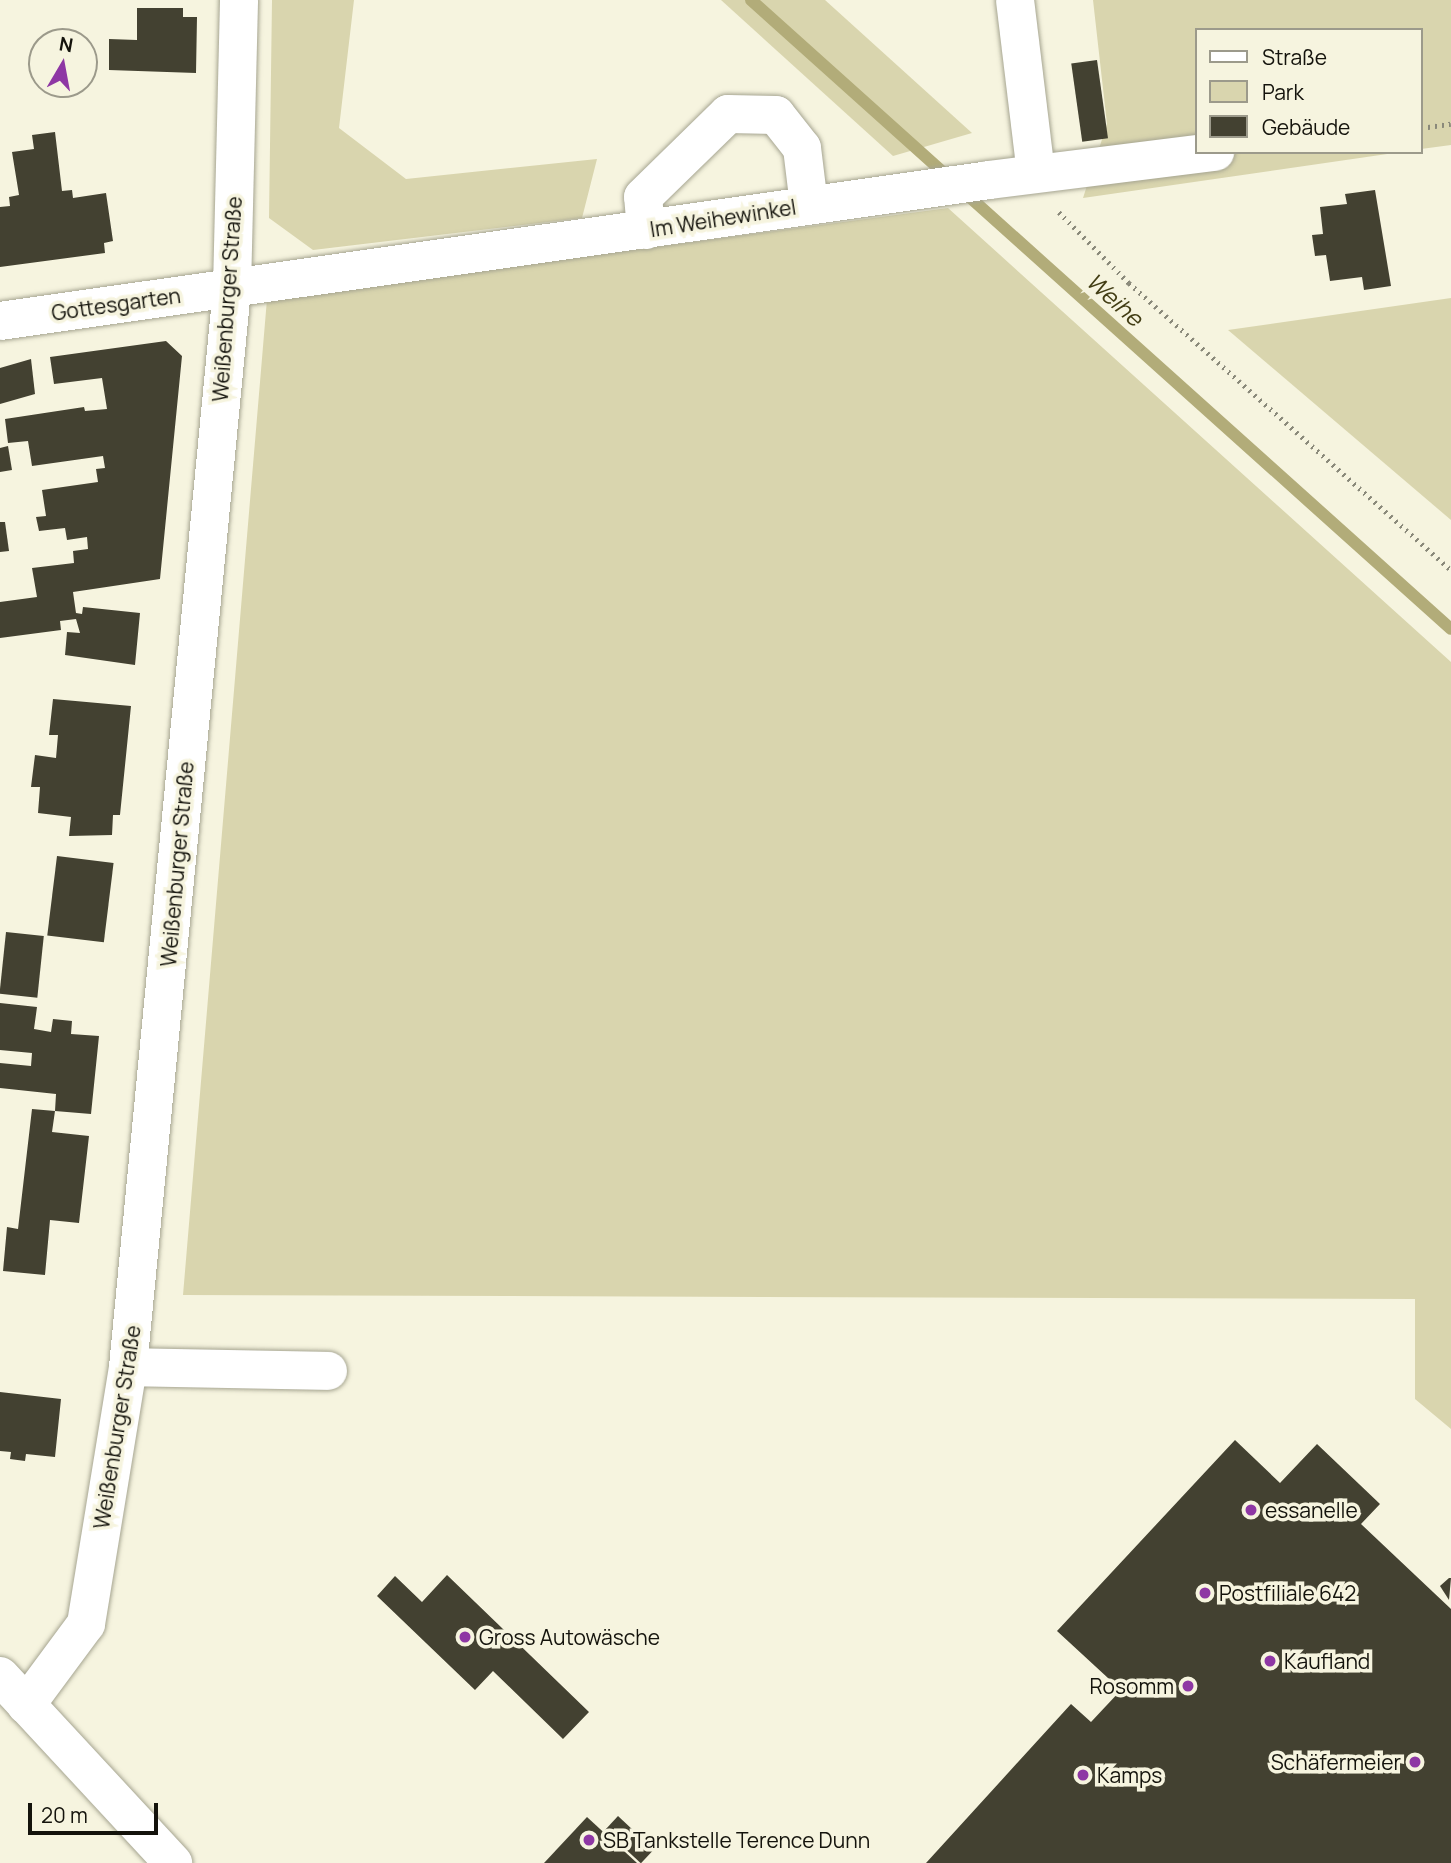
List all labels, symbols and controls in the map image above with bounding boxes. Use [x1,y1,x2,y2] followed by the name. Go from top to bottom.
[28,28,98,98] north arrow
[1196,28,1423,154] legend
[57,30,75,58] text: N
[1262,43,1327,71] text: Straße
[1262,78,1304,106] text: Park
[1262,113,1350,141] text: Gebäude
[648,194,798,242] street label: Im Weihewinkel
[207,195,247,403] street label: Weißenburger Straße
[1081,267,1149,331] water label: Weihe
[50,282,182,326] street label: Gottesgarten
[155,760,199,968] street label: Weißenburger Straße
[88,1323,146,1531] street label: Weißenburger Straße
[1265,1497,1358,1523] place label: essanelle
[1243,1502,1259,1518] marker: essanelle
[1219,1580,1356,1606] place label: Postfiliale 642
[1197,1585,1213,1601] marker: Postfiliale 642
[479,1624,660,1650] place label: Gross Autowäsche
[457,1629,473,1645] marker: Gross Autowäsche
[1284,1648,1370,1674] place label: Kaufland
[1262,1653,1278,1669] marker: Kaufland
[1089,1673,1174,1699] place label: Rosomm
[1180,1678,1196,1694] marker: Rosomm
[1271,1749,1401,1775] place label: Schäfermeier
[1407,1754,1423,1770] marker: Schäfermeier
[1097,1762,1162,1788] place label: Kamps
[1075,1767,1091,1783] marker: Kamps
[32,1790,161,1834] scale bar
[41,1801,88,1829] text: 20 m
[603,1827,870,1853] place label: SB Tankstelle Terence Dunn
[581,1832,597,1848] marker: SB Tankstelle Terence Dunn

